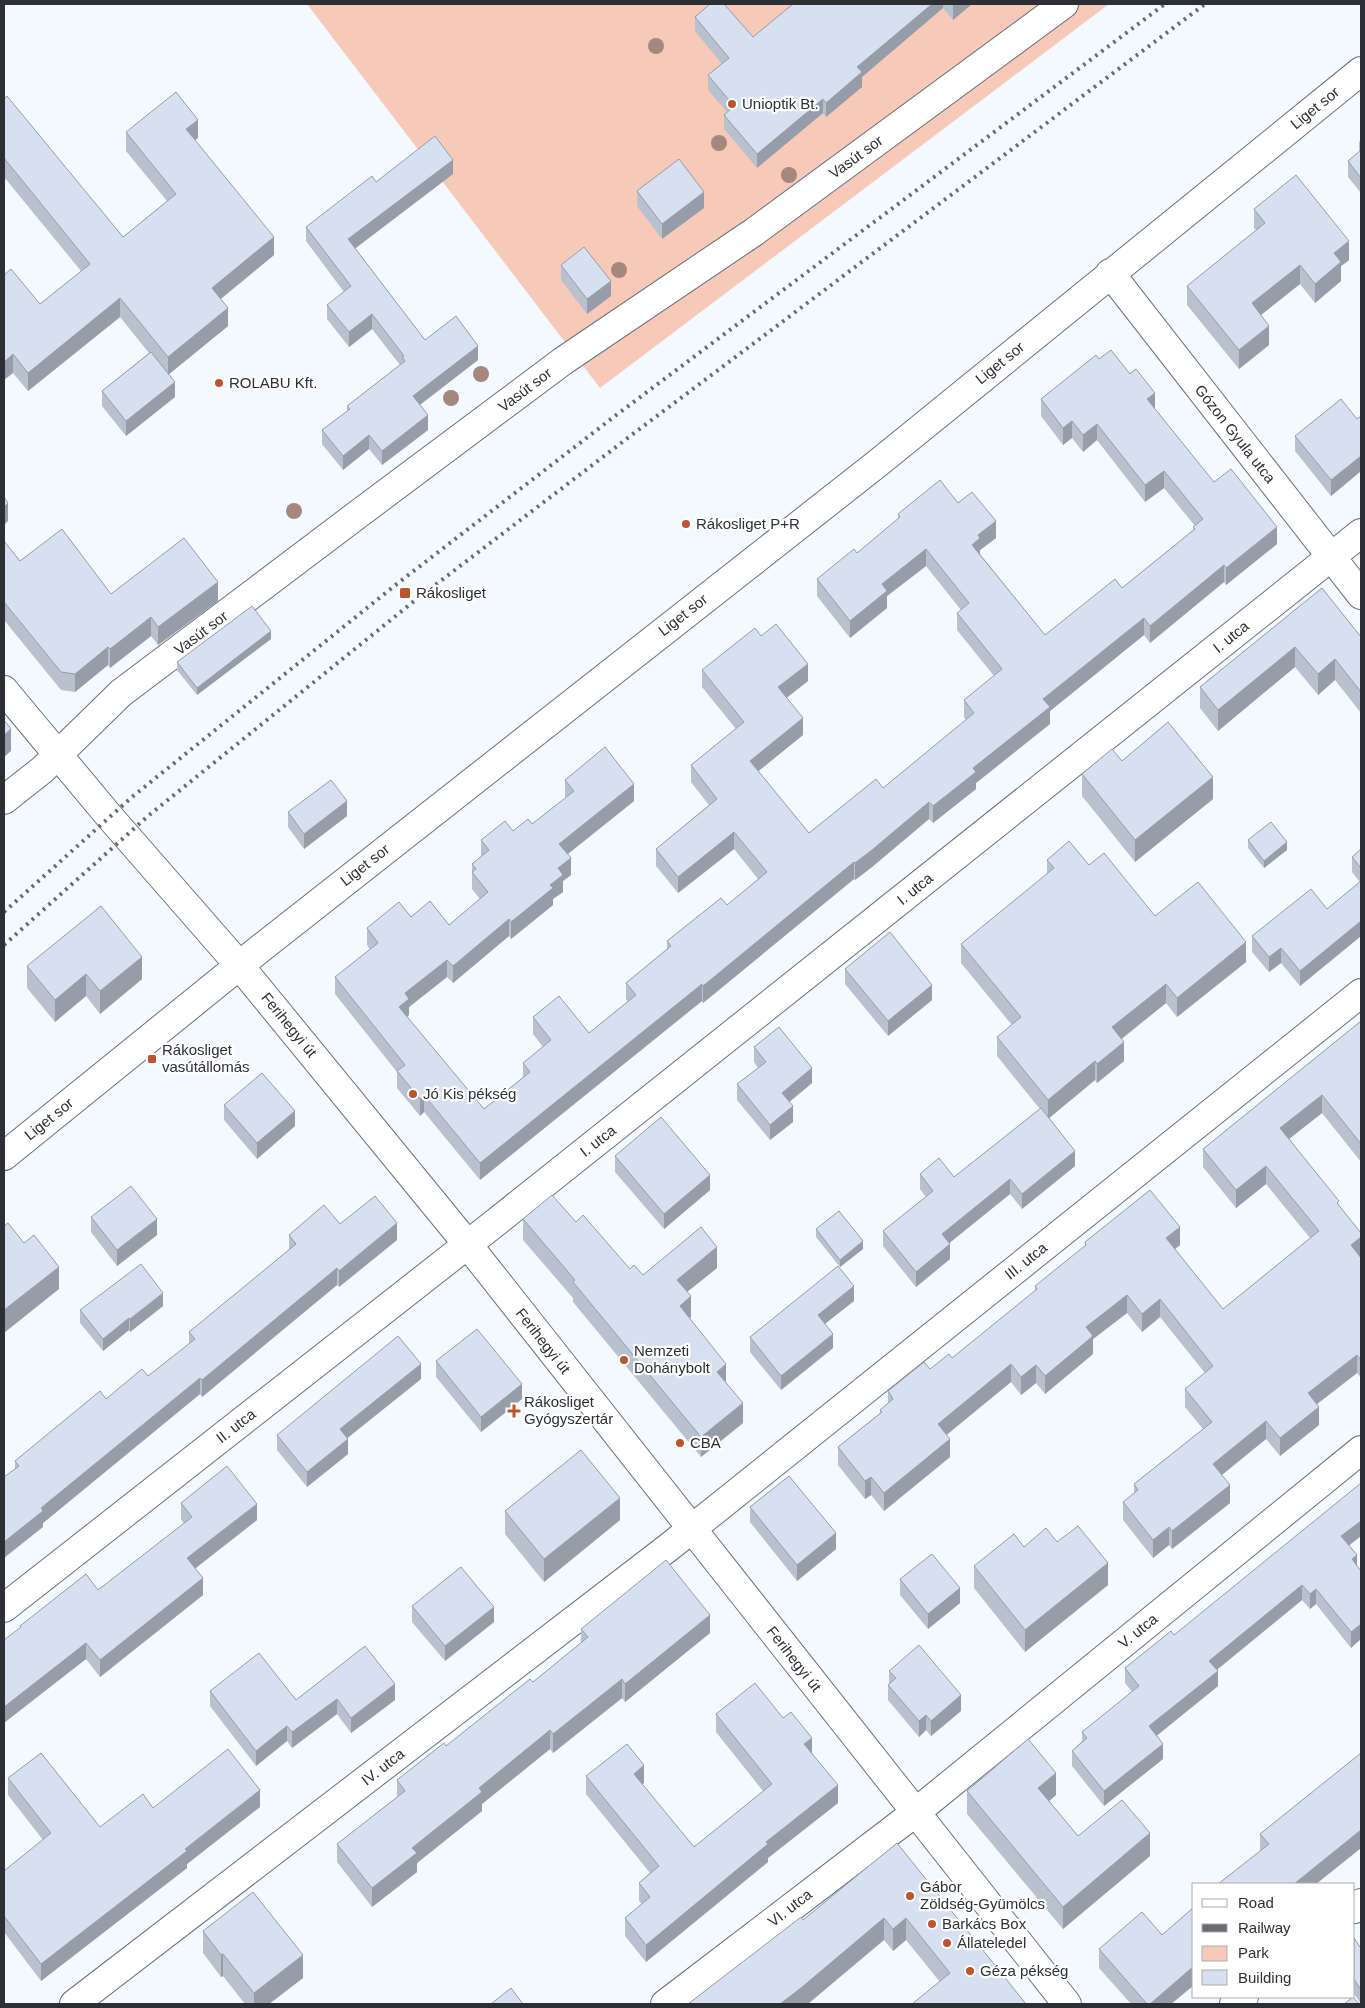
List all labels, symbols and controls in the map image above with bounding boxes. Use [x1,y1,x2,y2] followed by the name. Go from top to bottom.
[1287,83,1342,132] street label: Liget sor
[742,95,819,112] place label: Unioptik Bt.
[726,98,738,110] marker: Unioptik Bt.
[826,131,886,182] street label: Vasút sor
[972,338,1027,387] street label: Liget sor
[495,364,555,415] street label: Vasút sor
[229,374,317,391] place label: ROLABU Kft.
[213,377,225,389] marker: ROLABU Kft.
[1192,381,1279,487] street label: Gózon Gyula utca
[696,515,800,532] place label: Rákosliget P+R
[680,518,692,530] marker: Rákosliget P+R
[416,584,487,601] place label: Rákosliget
[398,586,412,600] marker: Rákosliget
[655,590,711,639] street label: Liget sor
[171,607,231,658] street label: Vasút sor
[1209,617,1252,656] street label: I. utca
[337,840,393,889] street label: Liget sor
[893,869,936,908] street label: I. utca
[258,989,321,1061] street label: Ferihegyi út
[162,1041,250,1075] place label: Rákosliget vasútállomás
[146,1053,158,1065] marker: Rákosliget vasútállomás
[423,1085,516,1102] place label: Jó Kis pékség
[407,1088,419,1100] marker: Jó Kis pékség
[21,1094,76,1143] street label: Liget sor
[576,1121,620,1160] street label: I. utca
[1001,1238,1051,1283] street label: III. utca
[513,1305,575,1377] street label: Ferihegyi út
[634,1342,711,1376] place label: Nemzeti Dohánybolt
[618,1354,630,1366] marker: Nemzeti Dohánybolt
[524,1393,613,1427] place label: Rákosliget Gyógyszertár
[213,1405,259,1446] street label: II. utca
[508,1405,520,1417] marker: Rákosliget Gyógyszertár
[690,1434,721,1451] place label: CBA
[674,1437,686,1449] marker: CBA
[1115,1609,1161,1651] street label: V. utca
[764,1623,826,1695] street label: Ferihegyi út
[358,1744,408,1789] street label: IV. utca
[920,1878,1045,1912] place label: Gábor Zöldség-Gyümölcs
[1192,1883,1355,1998] legend
[764,1885,815,1930] street label: VI. utca
[904,1890,916,1902] marker: Gábor Zöldség-Gyümölcs
[1238,1894,1274,1911] text: Road
[942,1915,1027,1932] place label: Barkács Box
[926,1918,938,1930] marker: Barkács Box
[1238,1919,1291,1936] text: Railway
[957,1934,1026,1951] place label: Állateledel
[941,1937,953,1949] marker: Állateledel
[1238,1944,1269,1961] text: Park
[980,1962,1068,1979] place label: Géza pékség
[964,1965,976,1977] marker: Géza pékség
[1238,1969,1291,1986] text: Building

